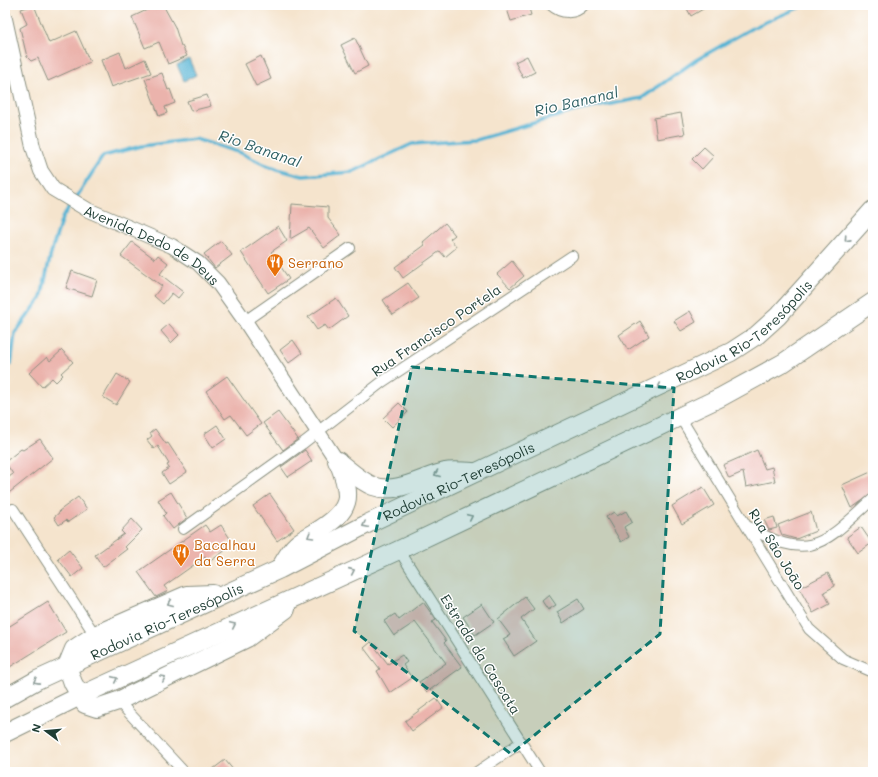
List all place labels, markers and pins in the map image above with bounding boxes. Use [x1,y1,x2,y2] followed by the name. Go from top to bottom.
[265,252,285,277] restaurant icon: Serrano
[288,253,343,272] place label: Serrano
[194,535,256,570] place label: Bacalhau da Serra
[171,542,191,567] restaurant icon: Bacalhau da Serra

